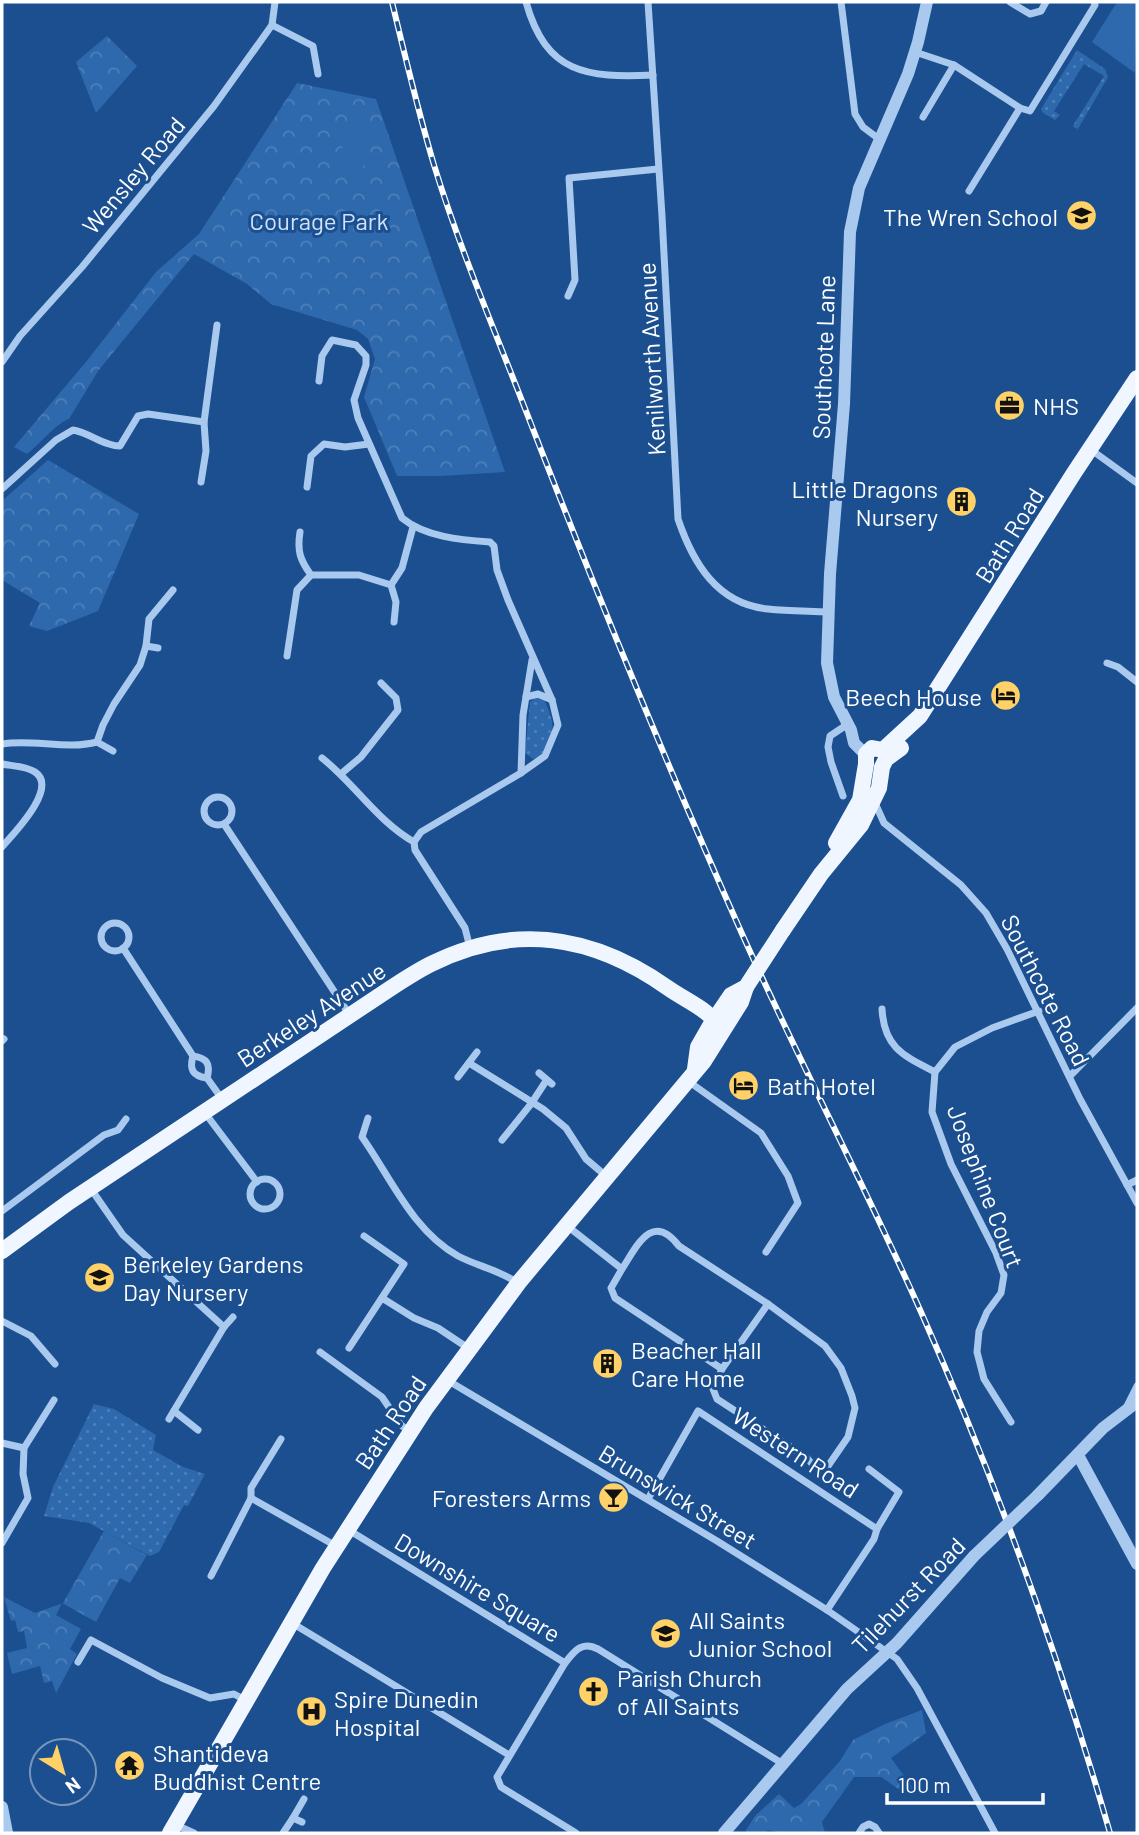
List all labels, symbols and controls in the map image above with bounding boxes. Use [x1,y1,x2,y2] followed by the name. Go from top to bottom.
[76,110,190,240] street label: Wensley Road
[1064,199,1098,233] school or university icon: The Wren School
[883,202,1058,231] place label: The Wren School
[249,206,389,235] park label: Courage Park
[631,262,671,456] street label: Kenilworth Avenue
[806,274,840,440] street label: Southcote Lane
[993,388,1027,422] office icon: NHS
[1033,391,1079,420] place label: NHS
[791,474,938,531] place label: Little Dragons Nursery
[968,482,1050,588] street label: Bath Road
[944,485,978,519] building icon: Little Dragons Nursery
[988,679,1022,713] hotel icon: Beech House
[845,682,982,711] place label: Beech House
[995,910,1097,1070] street label: Southcote Road
[231,955,391,1073] street label: Berkeley Avenue
[727,1068,761,1102] hotel icon: Bath Hotel
[767,1071,876,1100] place label: Bath Hotel
[942,1100,1030,1272] street label: Josephine Court
[123,1249,304,1306] place label: Berkeley Gardens Day Nursery
[83,1260,117,1294] school or university icon: Berkeley Gardens Day Nursery
[631,1335,762,1392] place label: Beacher Hall Care Home
[591,1346,625,1380] building icon: Beacher Hall Care Home
[348,1370,432,1474] street label: Bath Road
[727,1400,865,1504] street label: Western Road
[594,1438,762,1554] street label: Brunswick Street
[597,1480,631,1514] bar icon: Foresters Arms
[432,1483,591,1512] place label: Foresters Arms
[390,1526,566,1648] street label: Downshire Square
[845,1531,971,1659] street label: Tilehurst Road
[689,1605,832,1662] place label: All Saints Junior School
[649,1616,683,1650] school or university icon: All Saints Junior School
[617,1663,762,1720] place label: Parish Church of All Saints
[577,1674,611,1708] church icon: Parish Church of All Saints
[334,1684,479,1741] place label: Spire Dunedin Hospital
[294,1695,328,1729] hospital icon: Spire Dunedin Hospital
[28,1737,98,1807] north arrow
[153,1738,321,1795] place label: Shantideva Buddhist Centre
[113,1749,147,1783] temple icon: Shantideva Buddhist Centre
[887,1762,1043,1806] scale bar
[898,1772,951,1797] text: 100 m
[62,1773,86,1799] text: N

